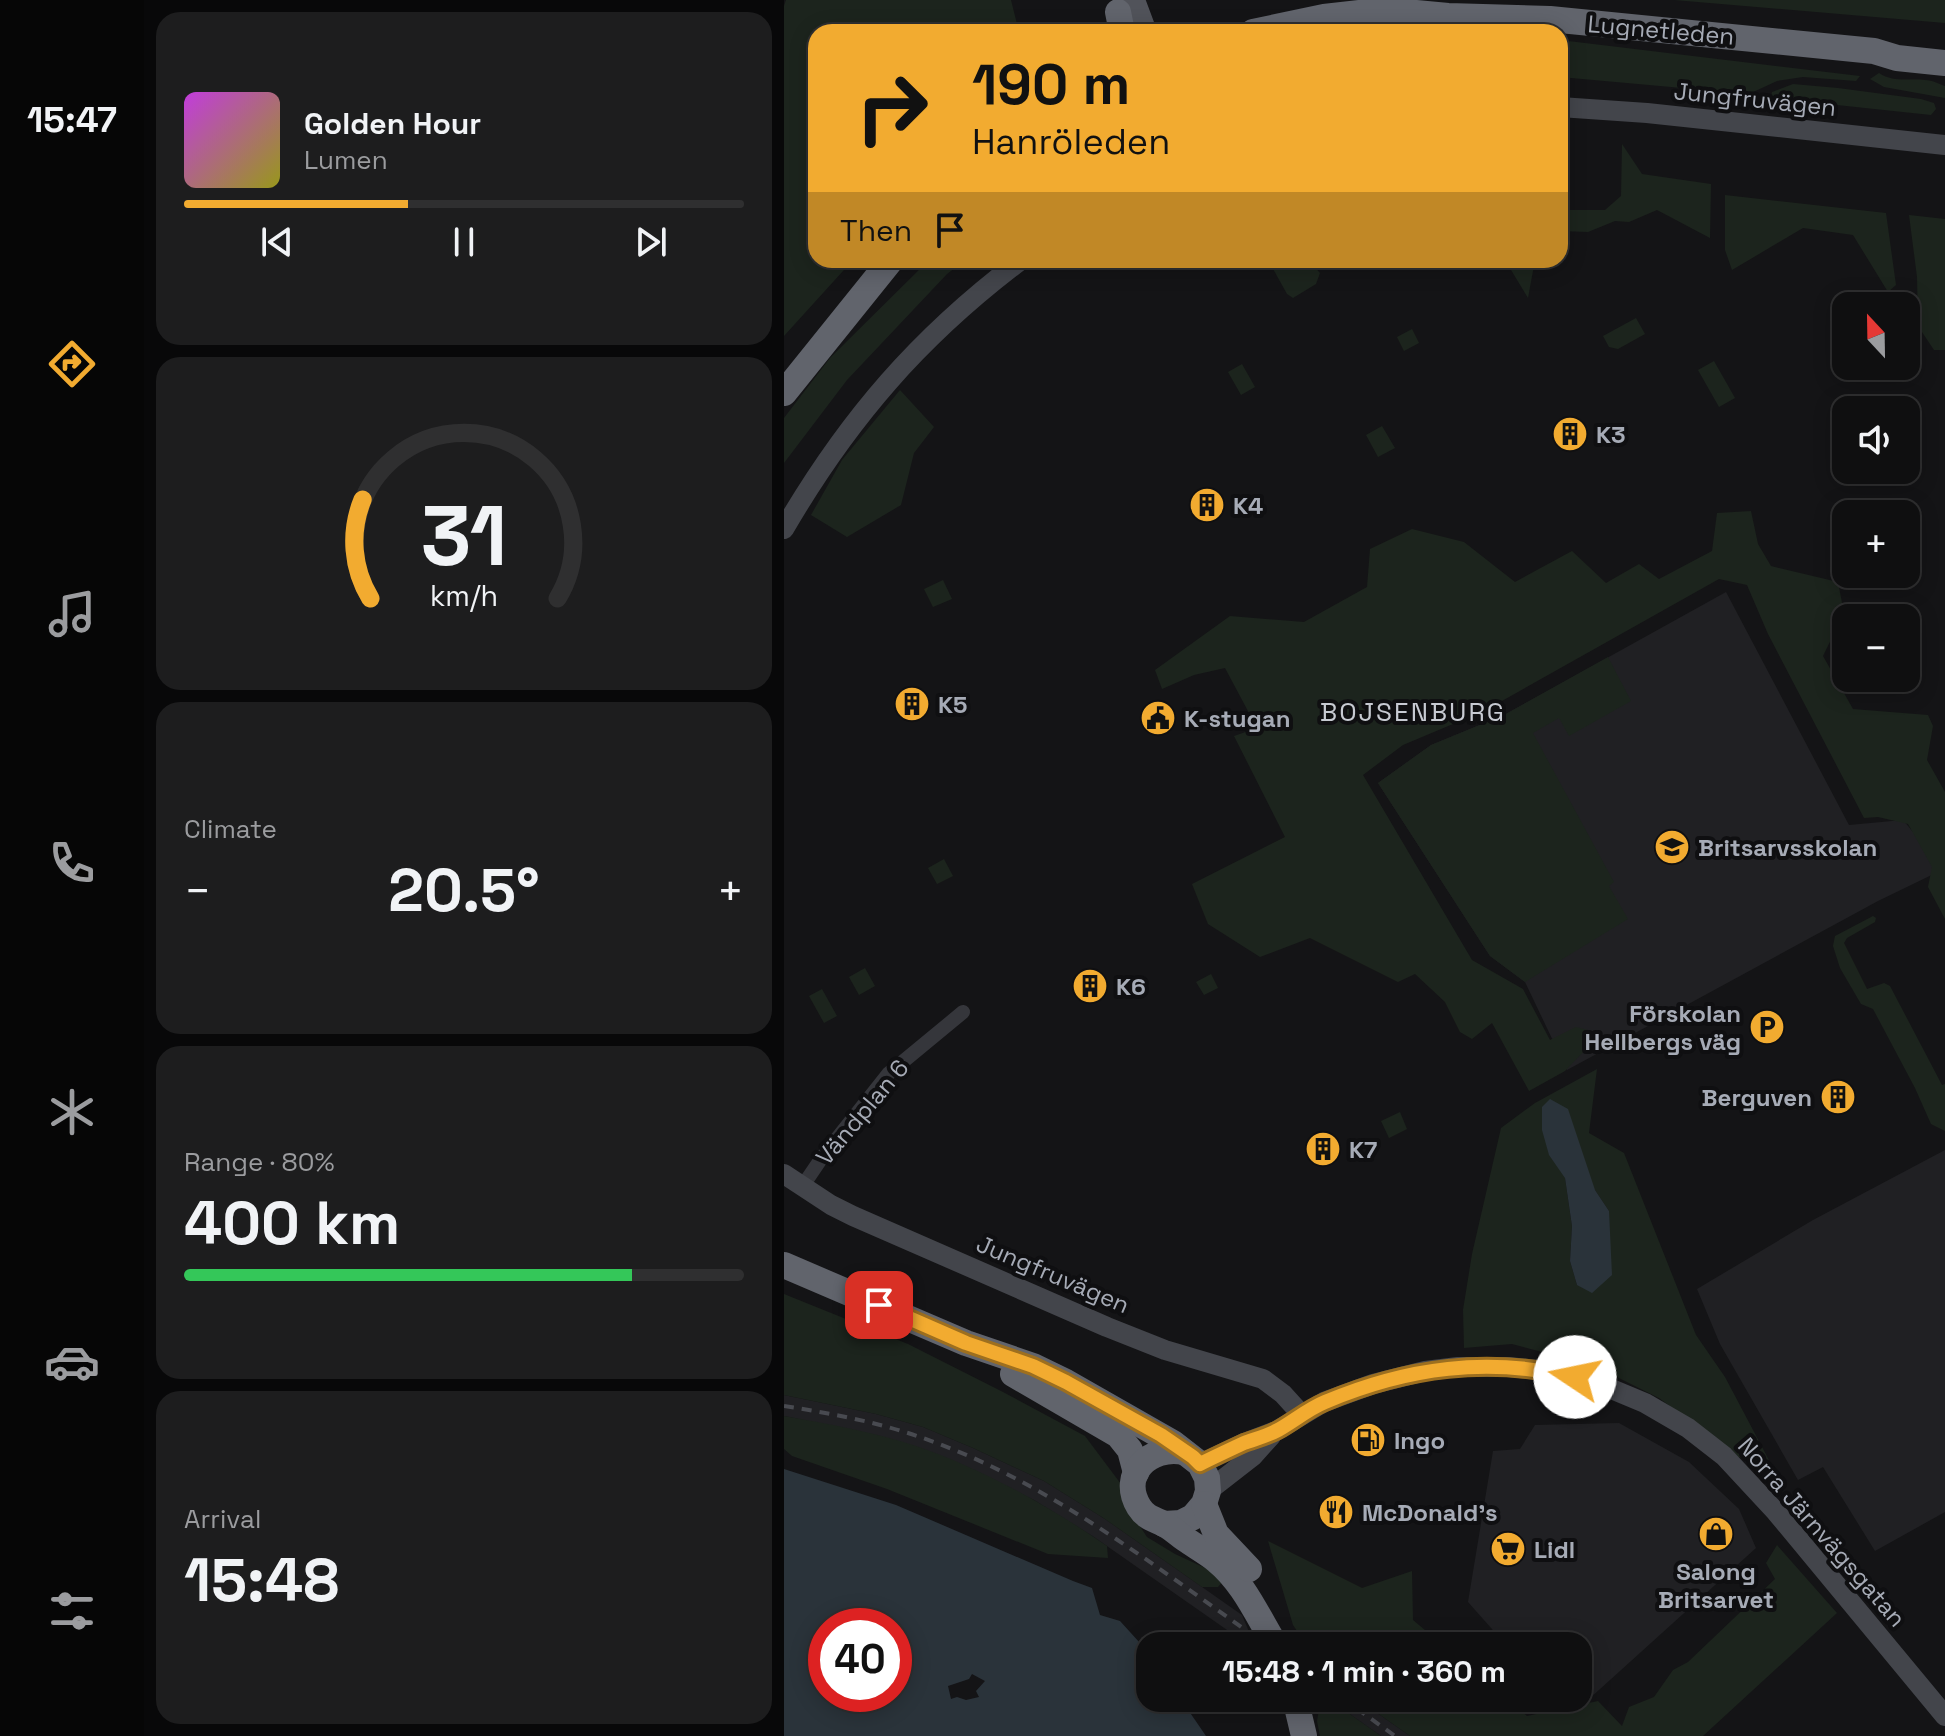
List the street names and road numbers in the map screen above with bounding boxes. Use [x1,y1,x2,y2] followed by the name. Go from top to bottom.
[1586,8,1736,52] street label: Lugnetleden
[1672,75,1838,123] street label: Jungfruvägen
[809,1053,915,1171] street label: Vändplan 6
[972,1228,1134,1320] street label: Jungfruvägen
[1731,1431,1913,1633] street label: Norra Järnvägsgatan

